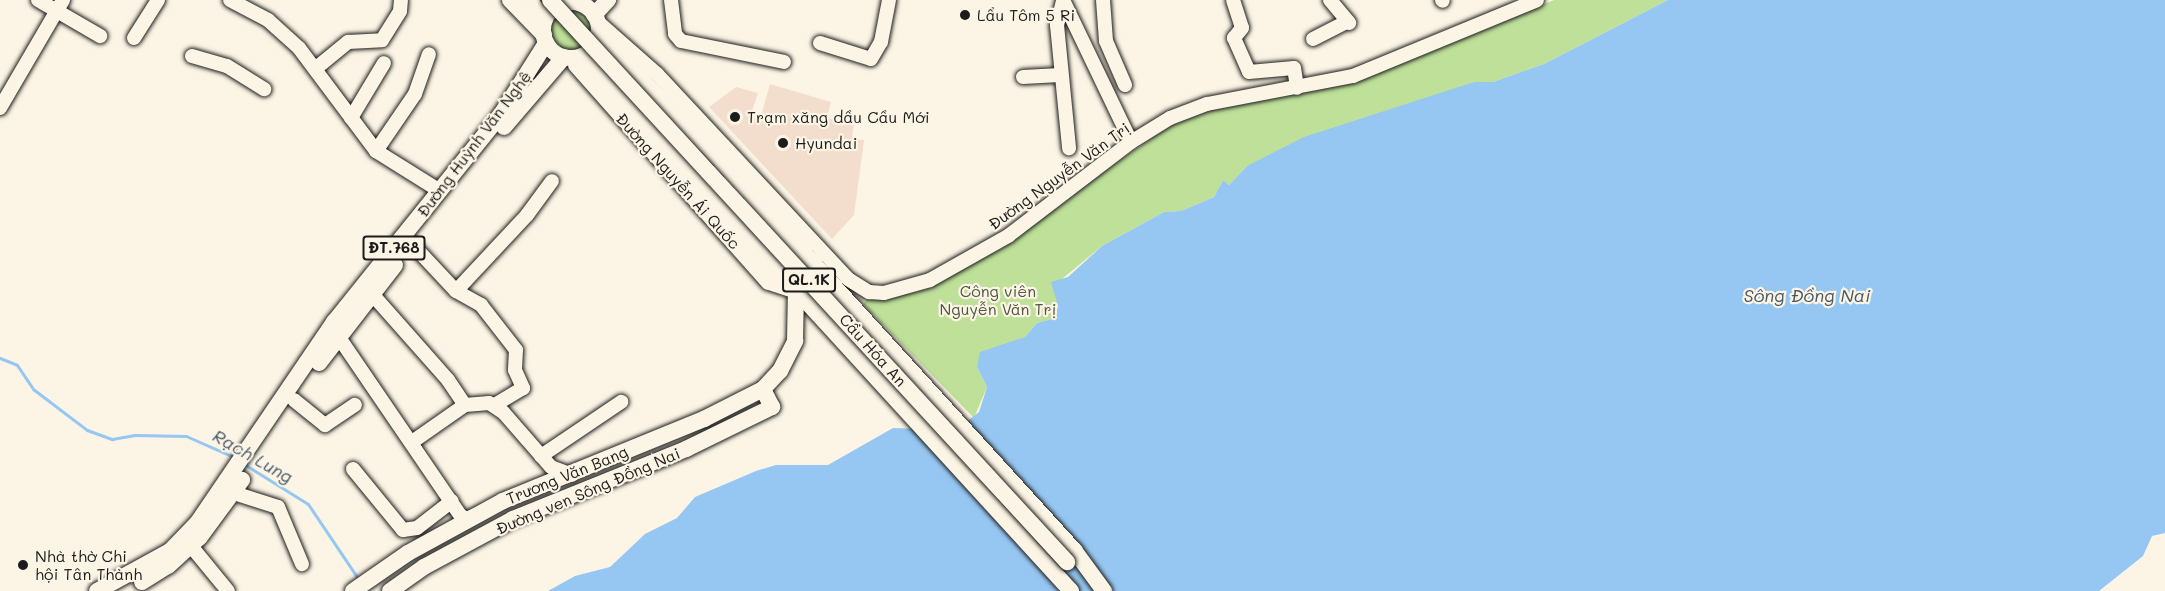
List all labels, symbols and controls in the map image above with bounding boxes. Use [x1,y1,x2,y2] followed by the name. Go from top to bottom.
[977,5,1075,25] place label: Lẩu Tôm 5 Ri
[958,8,972,22] marker: Lẩu Tôm 5 Ri
[413,67,535,221] street label: Đường Huỳnh Văn Nghệ
[747,107,930,127] place label: Trạm xăng dầu Cầu Mới
[612,109,744,253] street label: Đường Nguyễn Ái Quốc
[728,110,742,124] marker: Trạm xăng dầu Cầu Mới
[985,118,1133,234] street label: Đường Nguyễn Văn Trị
[795,133,857,153] place label: Hyundai
[776,136,790,150] marker: Hyundai
[362,236,426,260] road number: ĐT.768
[782,268,836,292] road number: QL.1K
[940,281,1056,319] park label: Công viên Nguyễn Văn Trị
[1744,284,1870,306] water label: Sông Đồng Nai
[835,310,911,390] street label: Cầu Hóa An
[209,424,297,488] water label: Rạch Lung
[503,442,631,508] street label: Trương Văn Bang
[493,443,683,539] street label: Đường ven Sông Đồng Nai
[35,546,142,584] place label: Nhà thờ Chi hội Tân Thành
[16,558,30,572] marker: Nhà thờ Chi hội Tân Thành

